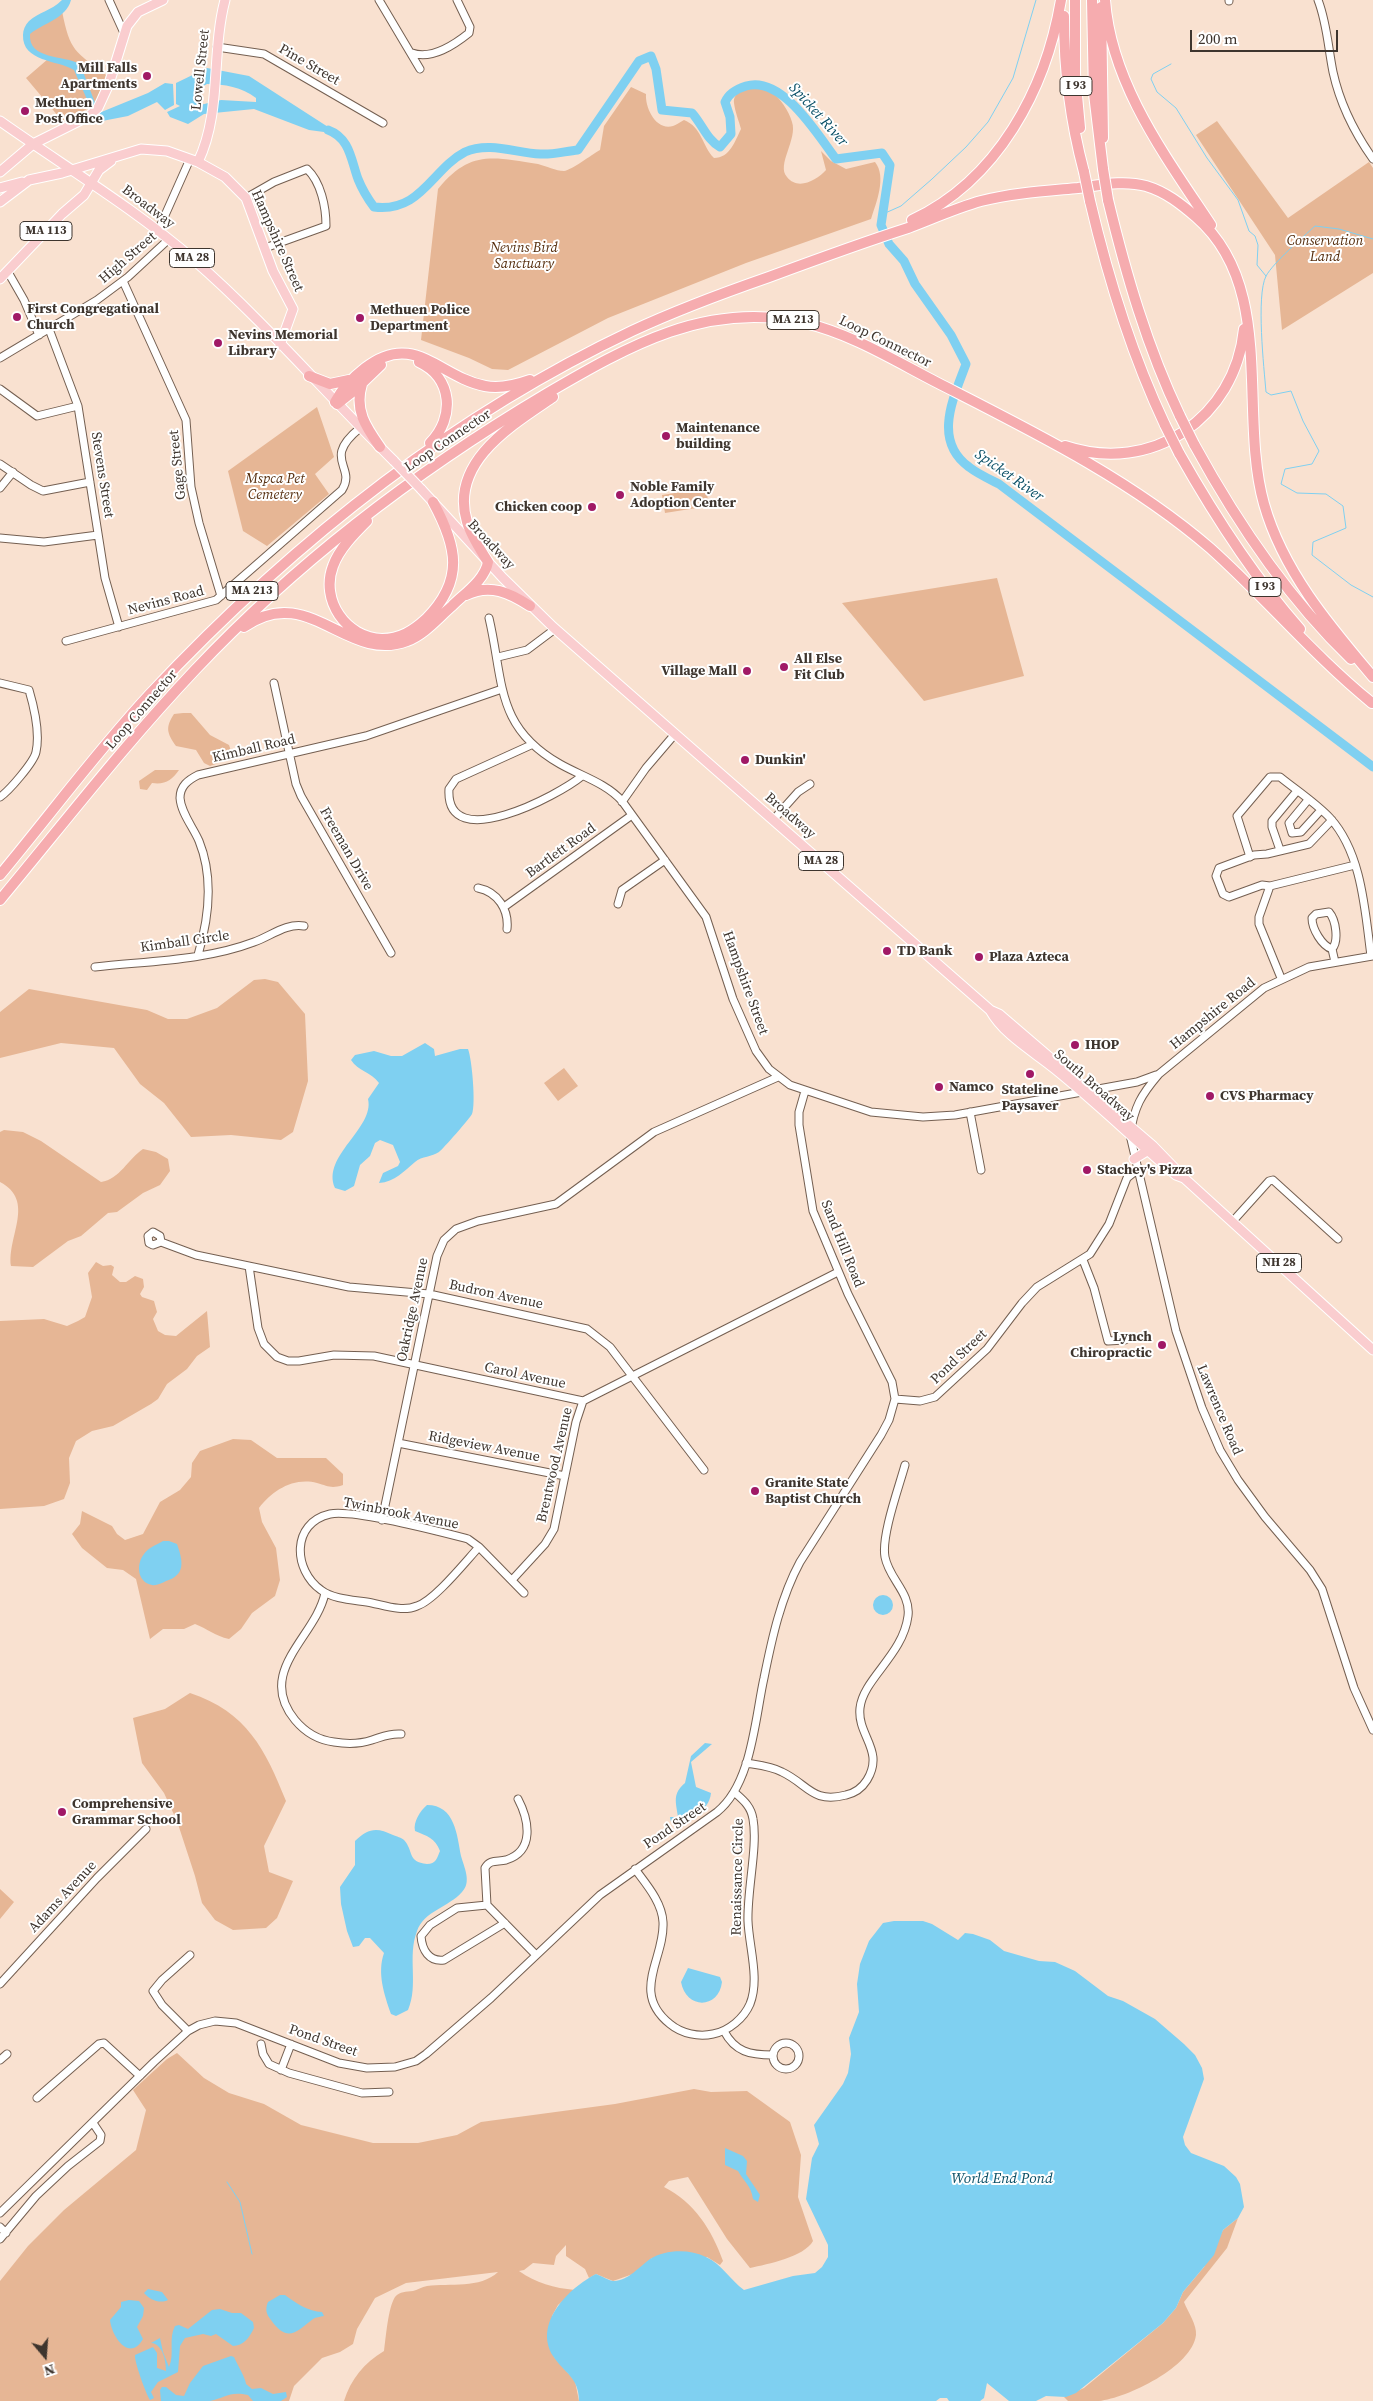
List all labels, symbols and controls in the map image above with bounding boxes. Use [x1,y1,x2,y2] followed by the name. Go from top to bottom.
[1193,20,1340,52] scale bar
[1198,28,1238,49] text: 200 m
[188,29,214,111] street label: Lowell Street
[276,41,342,89] street label: Pine Street
[60,60,137,92] place label: Mill Falls Apartments
[141,70,153,82] marker: Mill Falls Apartments
[1060,76,1092,95] road number: I 93
[785,79,851,151] water label: Spicket River
[35,95,103,128] place label: Methuen Post Office
[19,105,31,117] marker: Methuen Post Office
[118,182,178,232] street label: Broadway
[247,188,307,294] street label: Hampshire Street
[20,222,72,240] road number: MA 113
[96,229,160,287] street label: High Street
[1287,233,1363,266] park label: Conservation Land
[490,240,558,272] park label: Nevins Bird Sanctuary
[170,248,214,268] road number: MA 28
[27,301,159,334] place label: First Congregational Church
[370,302,470,334] place label: Methuen Police Department
[767,310,819,330] road number: MA 213
[11,311,23,323] marker: First Congregational Church
[354,312,366,324] marker: Methuen Police Department
[836,312,934,372] street label: Loop Connector
[228,327,338,360] place label: Nevins Memorial Library
[212,337,224,349] marker: Nevins Memorial Library
[402,406,494,476] street label: Loop Connector
[676,420,760,452] place label: Maintenance building
[166,429,190,501] street label: Gage Street
[660,430,672,442] marker: Maintenance building
[87,431,117,519] street label: Stevens Street
[971,446,1047,506] water label: Spicket River
[245,471,305,504] park label: Mspca Pet Cemetery
[630,479,736,512] place label: Noble Family Adoption Center
[614,489,626,501] marker: Noble Family Adoption Center
[495,499,582,515] place label: Chicken coop
[586,501,598,513] marker: Chicken coop
[464,517,518,573] street label: Broadway
[1249,578,1281,596] road number: I 93
[226,582,278,600] road number: MA 213
[126,583,206,619] street label: Nevins Road
[794,651,844,684] place label: All Else Fit Club
[778,661,790,673] marker: All Else Fit Club
[661,663,737,679] place label: Village Mall
[741,665,753,677] marker: Village Mall
[103,667,181,753] street label: Loop Connector
[211,731,297,767] street label: Kimball Road
[755,752,806,768] place label: Dunkin'
[739,754,751,766] marker: Dunkin'
[761,789,819,843] street label: Broadway
[315,805,377,893] street label: Freeman Drive
[523,820,599,882] street label: Bartlett Road
[798,851,844,870] road number: MA 28
[139,927,231,957] street label: Kimball Circle
[718,929,772,1037] street label: Hampshire Street
[897,943,952,959] place label: TD Bank
[881,945,893,957] marker: TD Bank
[989,949,1069,965] place label: Plaza Azteca
[973,951,985,963] marker: Plaza Azteca
[1167,974,1259,1054] street label: Hampshire Road
[1085,1037,1119,1053] place label: IHOP
[1069,1039,1081,1051] marker: IHOP
[1050,1047,1138,1125] street label: South Broadway
[1024,1068,1036,1080] marker: Stateline Paysaver
[949,1079,994,1095] place label: Namco
[933,1081,945,1093] marker: Namco
[1001,1082,1059,1114] place label: Stateline Paysaver
[1220,1088,1314,1104] place label: CVS Pharmacy
[1204,1090,1216,1102] marker: CVS Pharmacy
[1097,1162,1192,1178] place label: Stachey's Pizza
[1081,1164,1093,1176] marker: Stachey's Pizza
[817,1198,867,1290] street label: Sand Hill Road
[1256,1254,1302,1272] road number: NH 28
[394,1256,432,1364] street label: Oakridge Avenue
[447,1277,545,1313] street label: Budron Avenue
[927,1326,991,1388] street label: Pond Street
[1070,1329,1152,1361] place label: Lynch Chiropractic
[1156,1339,1168,1351] marker: Lynch Chiropractic
[483,1359,567,1393] street label: Carol Avenue
[1192,1362,1246,1458] street label: Lawrence Road
[534,1406,576,1524] street label: Brentwood Avenue
[427,1428,541,1466] street label: Ridgeview Avenue
[765,1475,861,1508] place label: Granite State Baptist Church
[749,1485,761,1497] marker: Granite State Baptist Church
[342,1495,460,1533] street label: Twinbrook Avenue
[72,1796,181,1828] place label: Comprehensive Grammar School
[641,1799,709,1853] street label: Pond Street
[56,1806,68,1818] marker: Comprehensive Grammar School
[729,1818,747,1936] street label: Renaissance Circle
[26,1858,100,1936] street label: Adams Avenue
[286,2021,360,2061] street label: Pond Street
[951,2170,1053,2188] water label: World End Pond
[20,2331,70,2381] north arrow
[42,2359,58,2381] text: N

